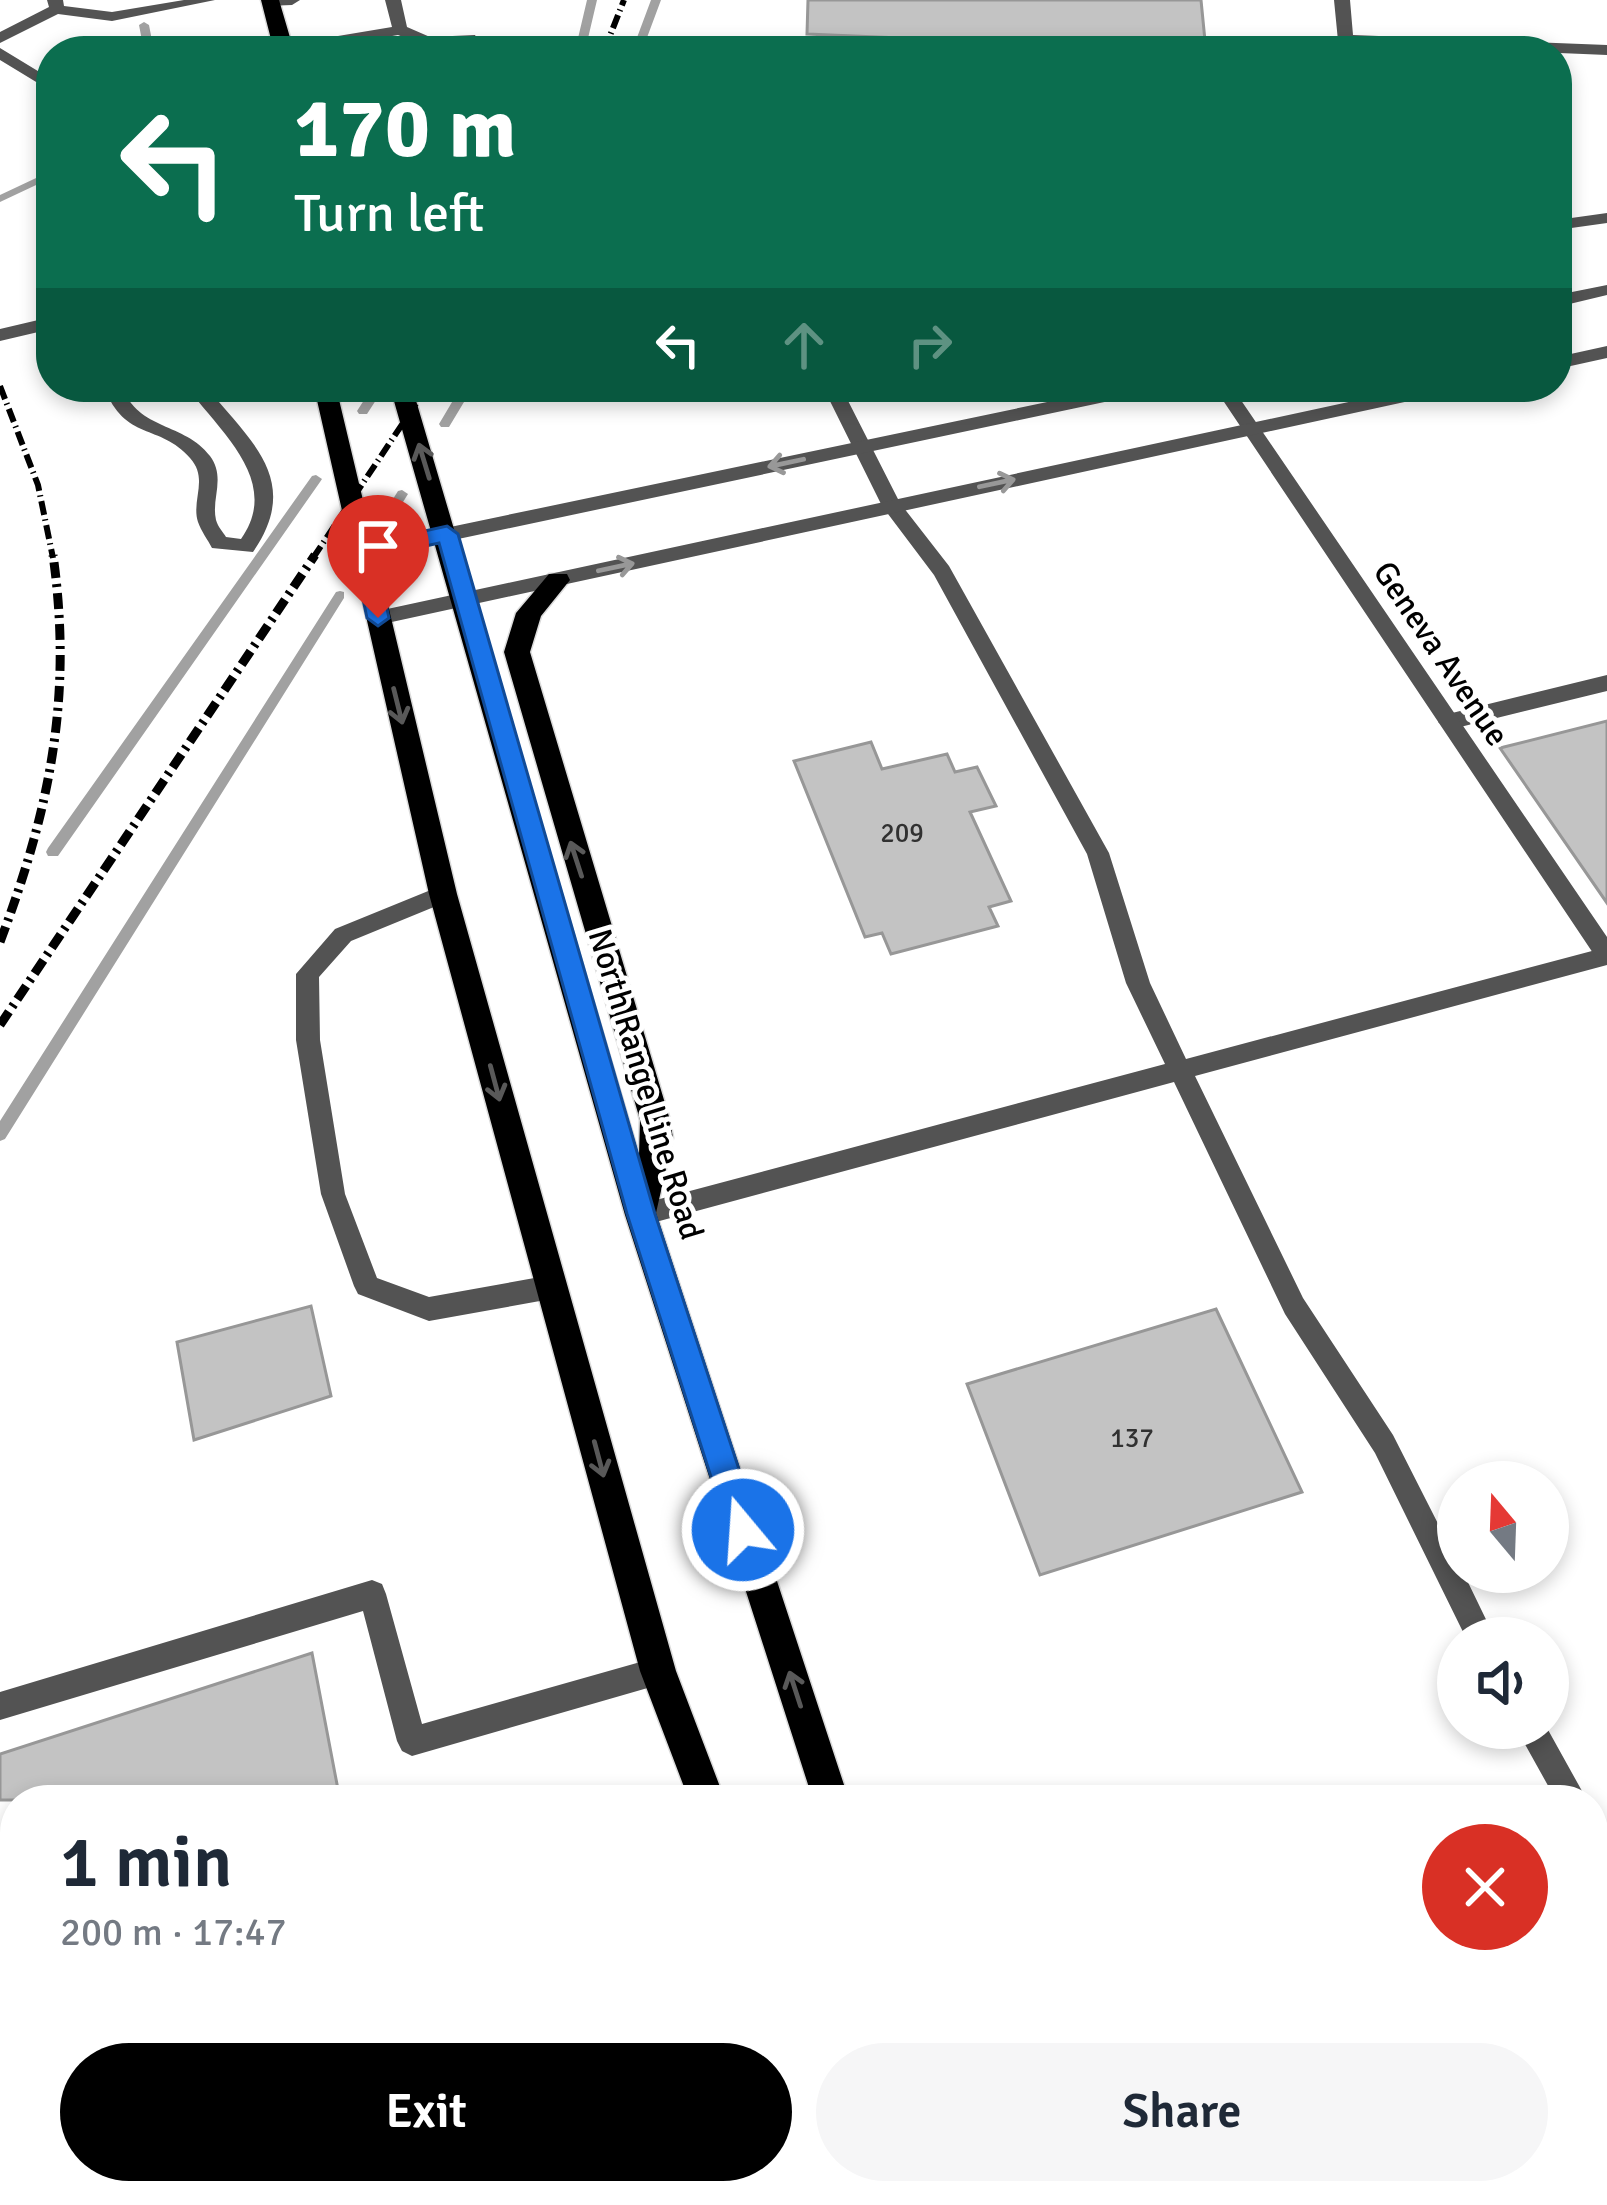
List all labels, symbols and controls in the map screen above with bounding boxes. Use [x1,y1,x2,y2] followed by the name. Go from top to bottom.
[294,77,516,181] text: 170 m
[96,84,252,240] icon: left
[294,180,484,247] text: Turn left
[645,312,711,378] icon: left
[771,312,837,378] icon: ahead
[897,312,963,378] icon: right
[412,442,434,480] one-way arrow
[767,453,806,475] one-way arrow
[976,471,1015,493] one-way arrow
[327,495,429,618] pin
[345,513,411,579] icon: arrive
[596,554,634,577] one-way arrow
[1364,554,1518,754] street label: Geneva Avenue
[388,686,410,724] one-way arrow
[880,817,924,850] house number: 209
[564,841,586,879] one-way arrow
[579,924,712,1245] street label: North Range Line Road
[486,1064,508,1102] one-way arrow
[1110,1422,1154,1455] house number: 137
[589,1440,611,1478] one-way arrow
[1437,1461,1569,1593] north arrow
[1437,1461,1569,1749] map controls
[680,1467,806,1593] position arrow
[1437,1617,1569,1749] button: sound
[782,1671,804,1709] one-way arrow
[60,1818,232,1907] text: 1 min
[1422,1824,1548,1950] button: close
[60,1908,287,1956] text: 200 m · 17:47
[60,2043,792,2181] button: Exit
[816,2043,1548,2181] button: Share

